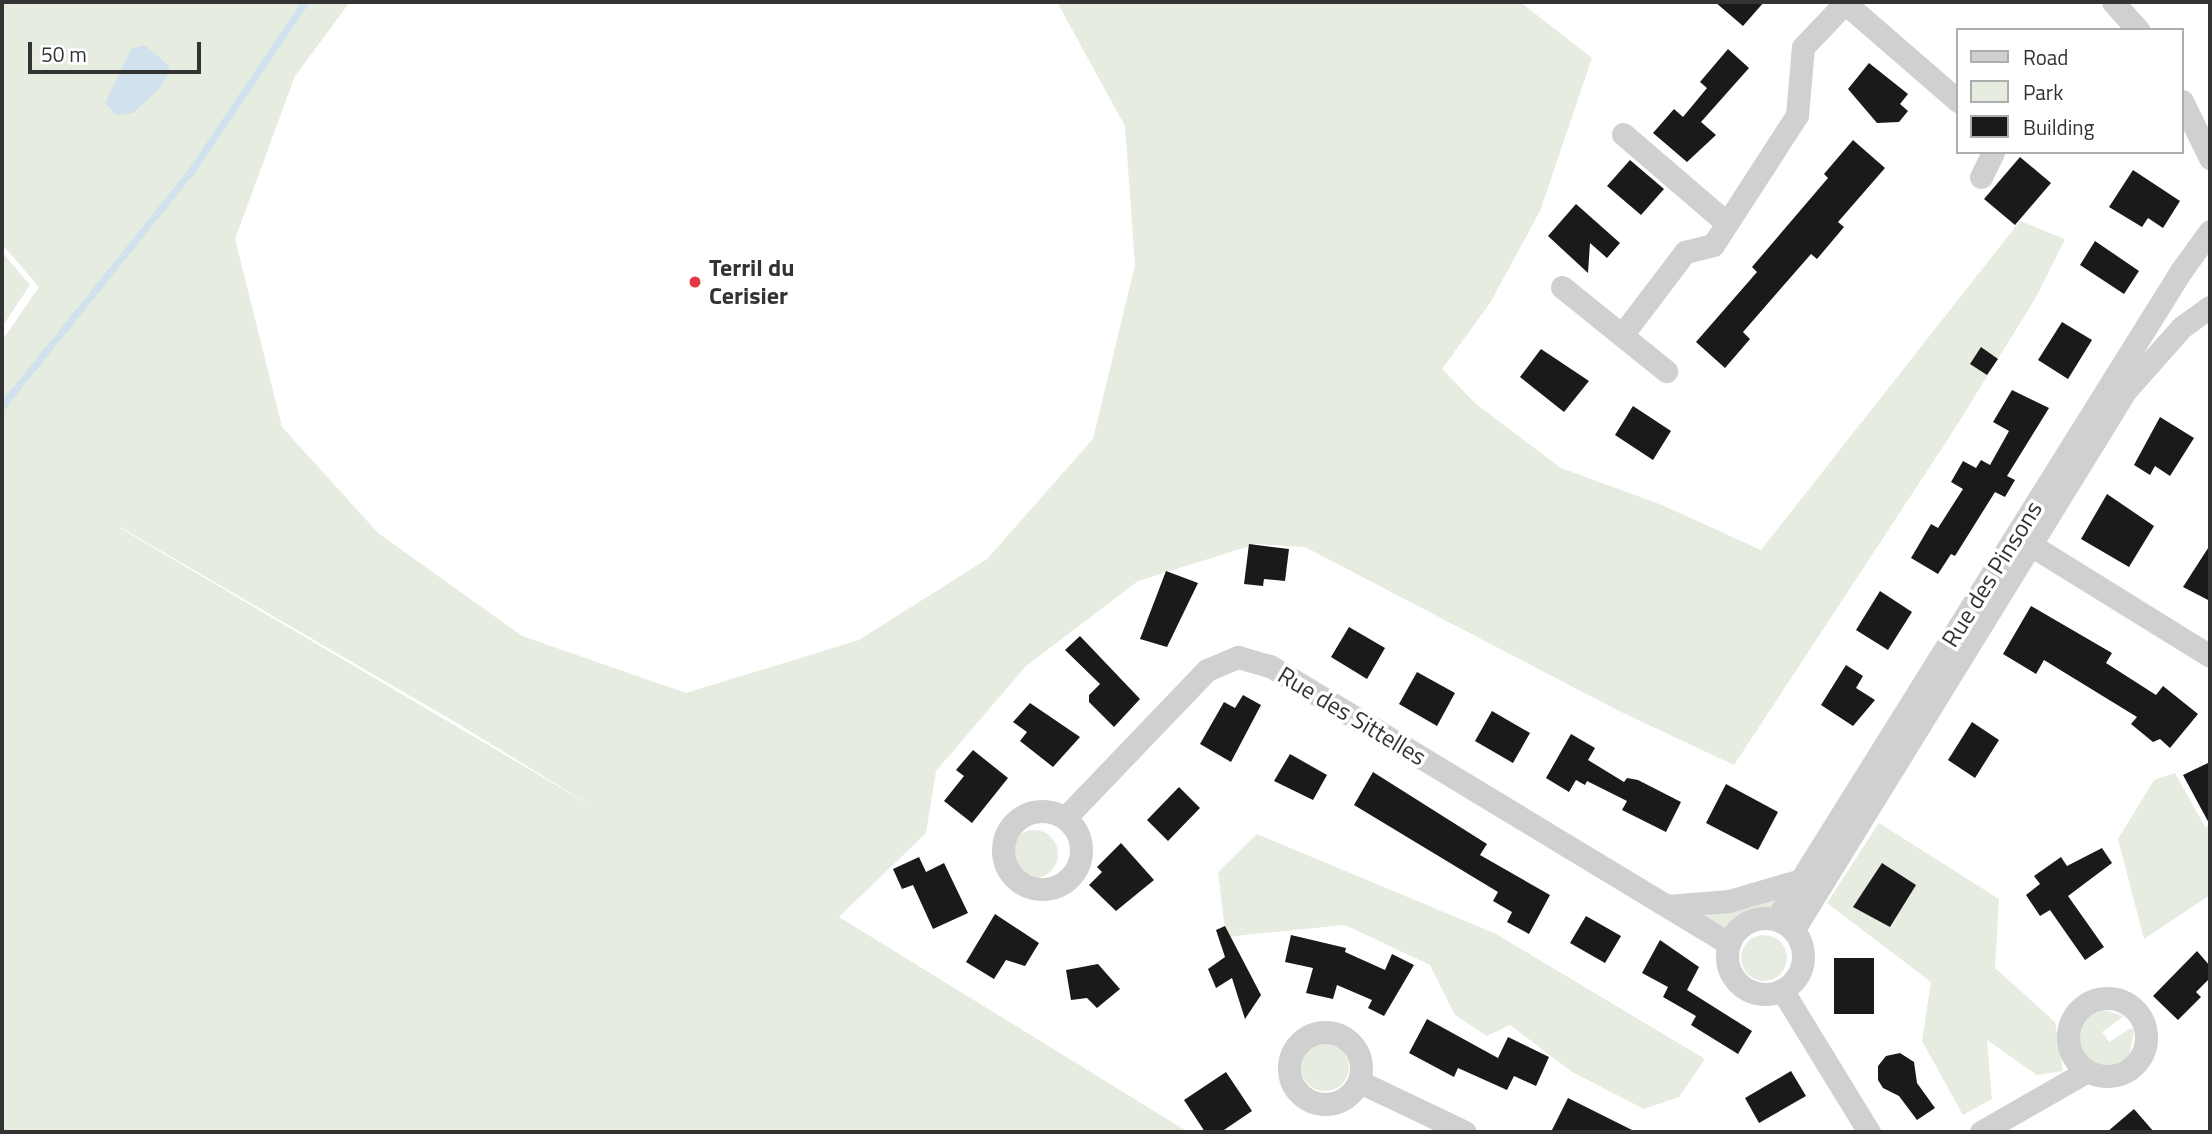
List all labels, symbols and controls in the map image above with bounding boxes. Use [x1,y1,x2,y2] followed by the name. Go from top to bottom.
[32,28,205,72] scale bar
[1956,28,2184,154] legend
[41,38,87,70] text: 50 m
[2023,41,2068,73] text: Road
[2023,76,2063,108] text: Park
[2023,111,2094,143] text: Building
[709,254,794,310] place label: Terril du Cerisier
[687,274,703,290] marker: Terril du Cerisier
[1936,496,2048,652] street label: Rue des Pinsons
[1273,660,1431,772] street label: Rue des Sittelles

